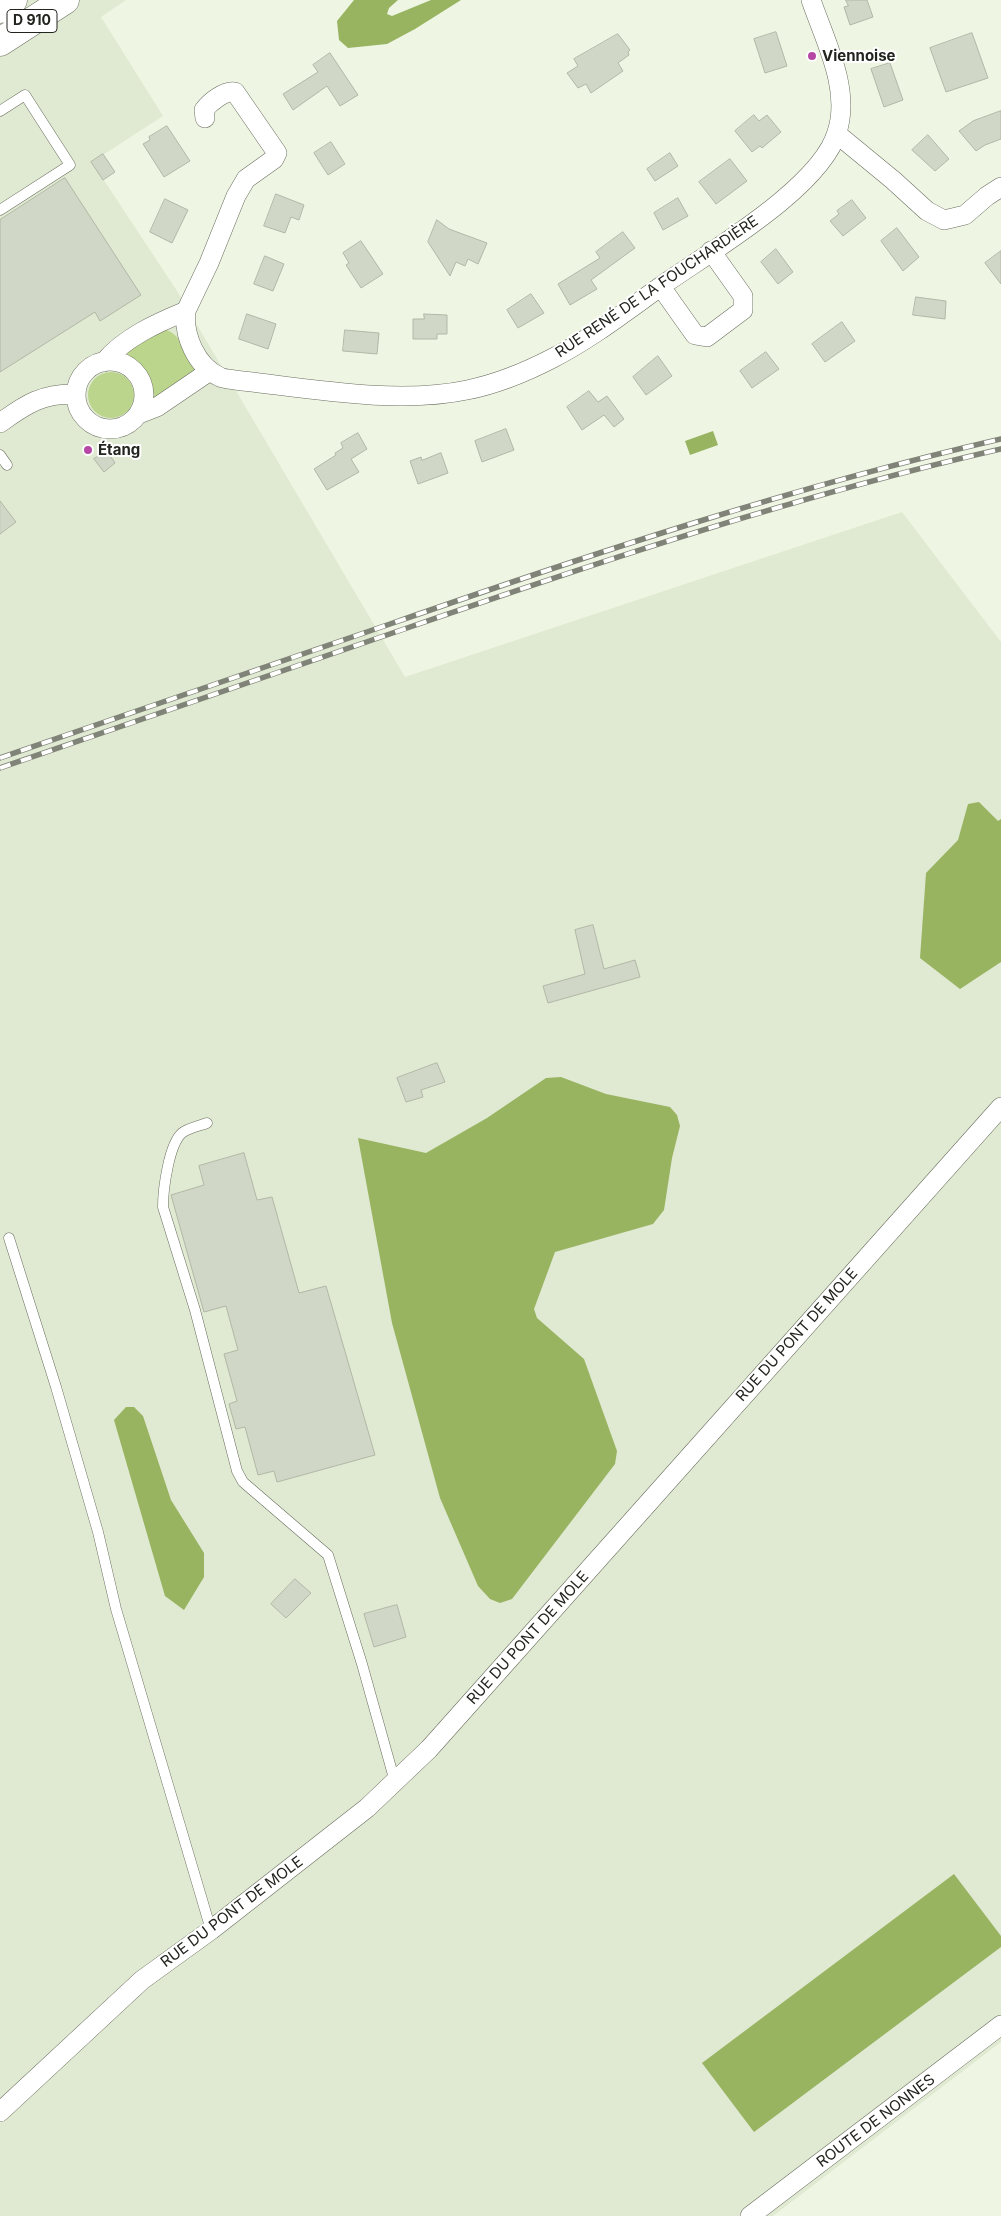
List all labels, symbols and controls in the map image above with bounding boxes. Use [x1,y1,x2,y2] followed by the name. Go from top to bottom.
[7,10,57,32] road number: D 910
[822,47,895,65] place label: Viennoise
[806,50,818,62] marker: Viennoise
[552,212,762,362] street label: RUE RENÉ DE LA FOUCHARDIÈRE
[98,441,140,459] place label: Étang
[82,444,94,456] marker: Étang
[732,1265,862,1405] street label: RUE DU PONT DE MOLE
[463,1568,593,1708] street label: RUE DU PONT DE MOLE
[157,1853,307,1971] street label: RUE DU PONT DE MOLE
[813,2071,939,2171] street label: ROUTE DE NONNES

